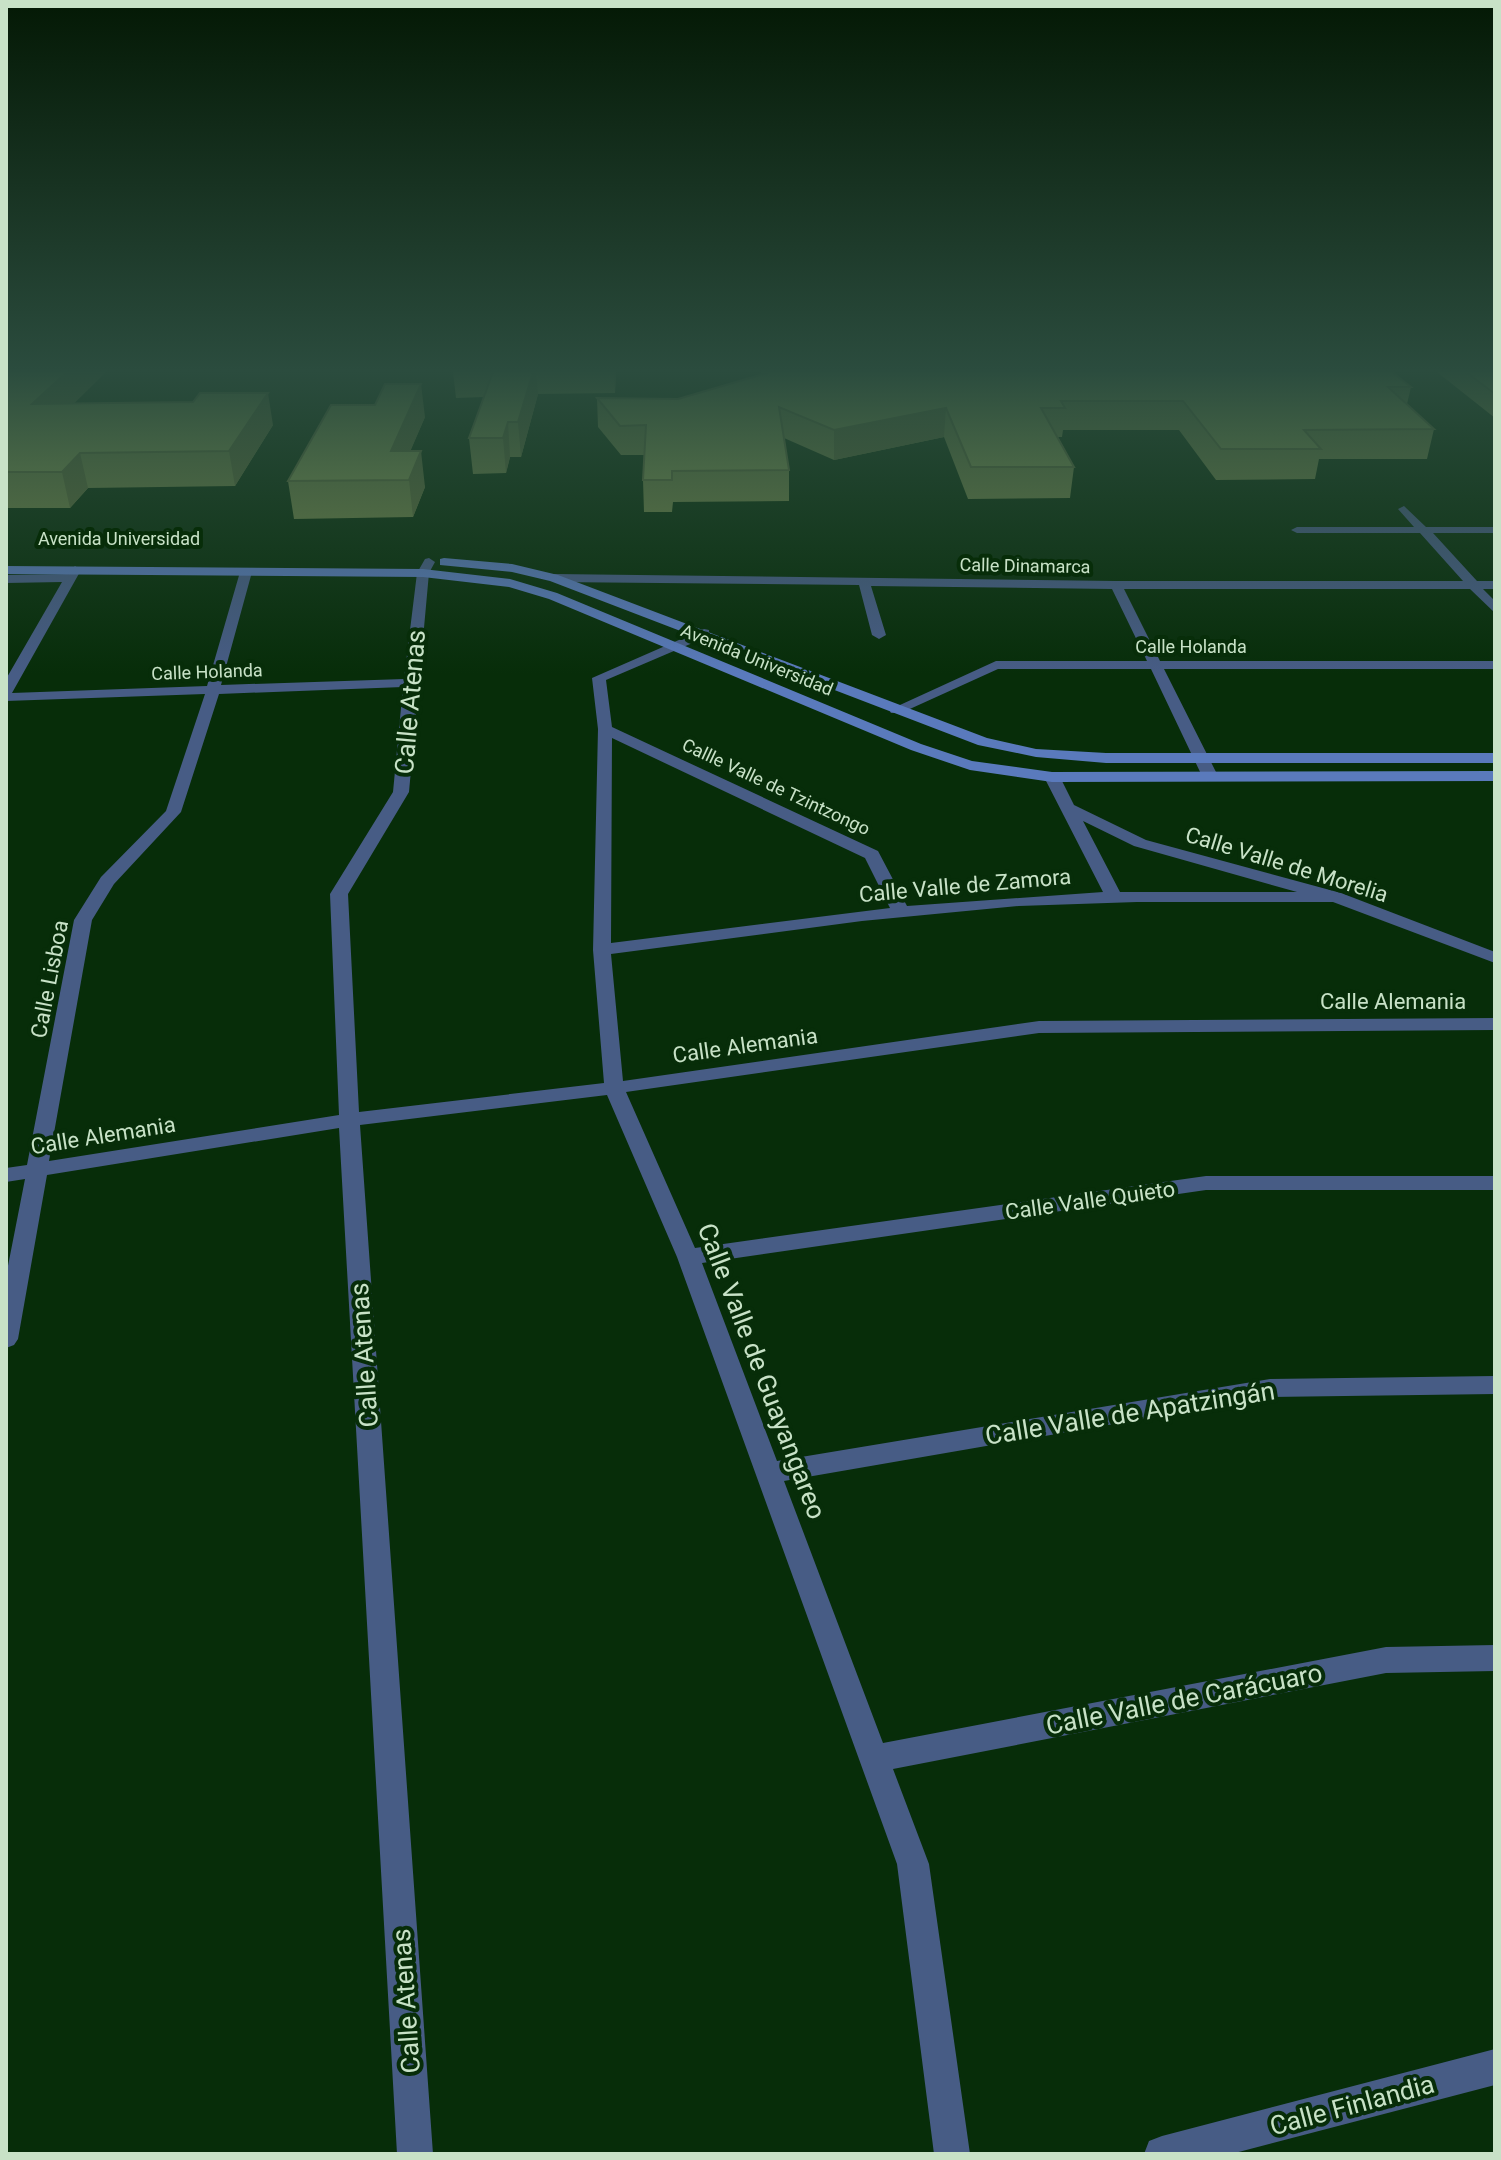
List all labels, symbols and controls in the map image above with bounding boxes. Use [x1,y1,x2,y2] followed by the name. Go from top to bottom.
[38,528,200,549] street label: Avenida Universidad
[959,554,1091,577] street label: Calle Dinamarca
[678,619,836,700] street label: Avenida Universidad
[389,629,431,775] street label: Calle Atenas
[1135,636,1247,657] street label: Calle Holanda
[151,659,263,684] street label: Calle Holanda
[679,734,873,839] street label: Callle Valle de Tzintzongo
[1183,822,1391,907] street label: Calle Valle de Morelia
[858,864,1072,907] street label: Calle Valle de Zamora
[26,918,73,1040] street label: Calle Lisboa
[1320,989,1466,1014] street label: Calle Alemania
[671,1023,819,1068] street label: Calle Alemania
[29,1112,177,1159] street label: Calle Alemania
[1004,1176,1177,1225] street label: Calle Valle Quieto
[692,1219,832,1523] street label: Calle Valle de Guayangareo
[344,1282,384,1428] street label: Calle Atenas
[983,1375,1277,1451] street label: Calle Valle de Apatzingán
[1043,1657,1325,1741] street label: Calle Valle de Carácuaro
[386,1928,426,2074] street label: Calle Atenas
[1267,2069,1437,2141] street label: Calle Finlandia

